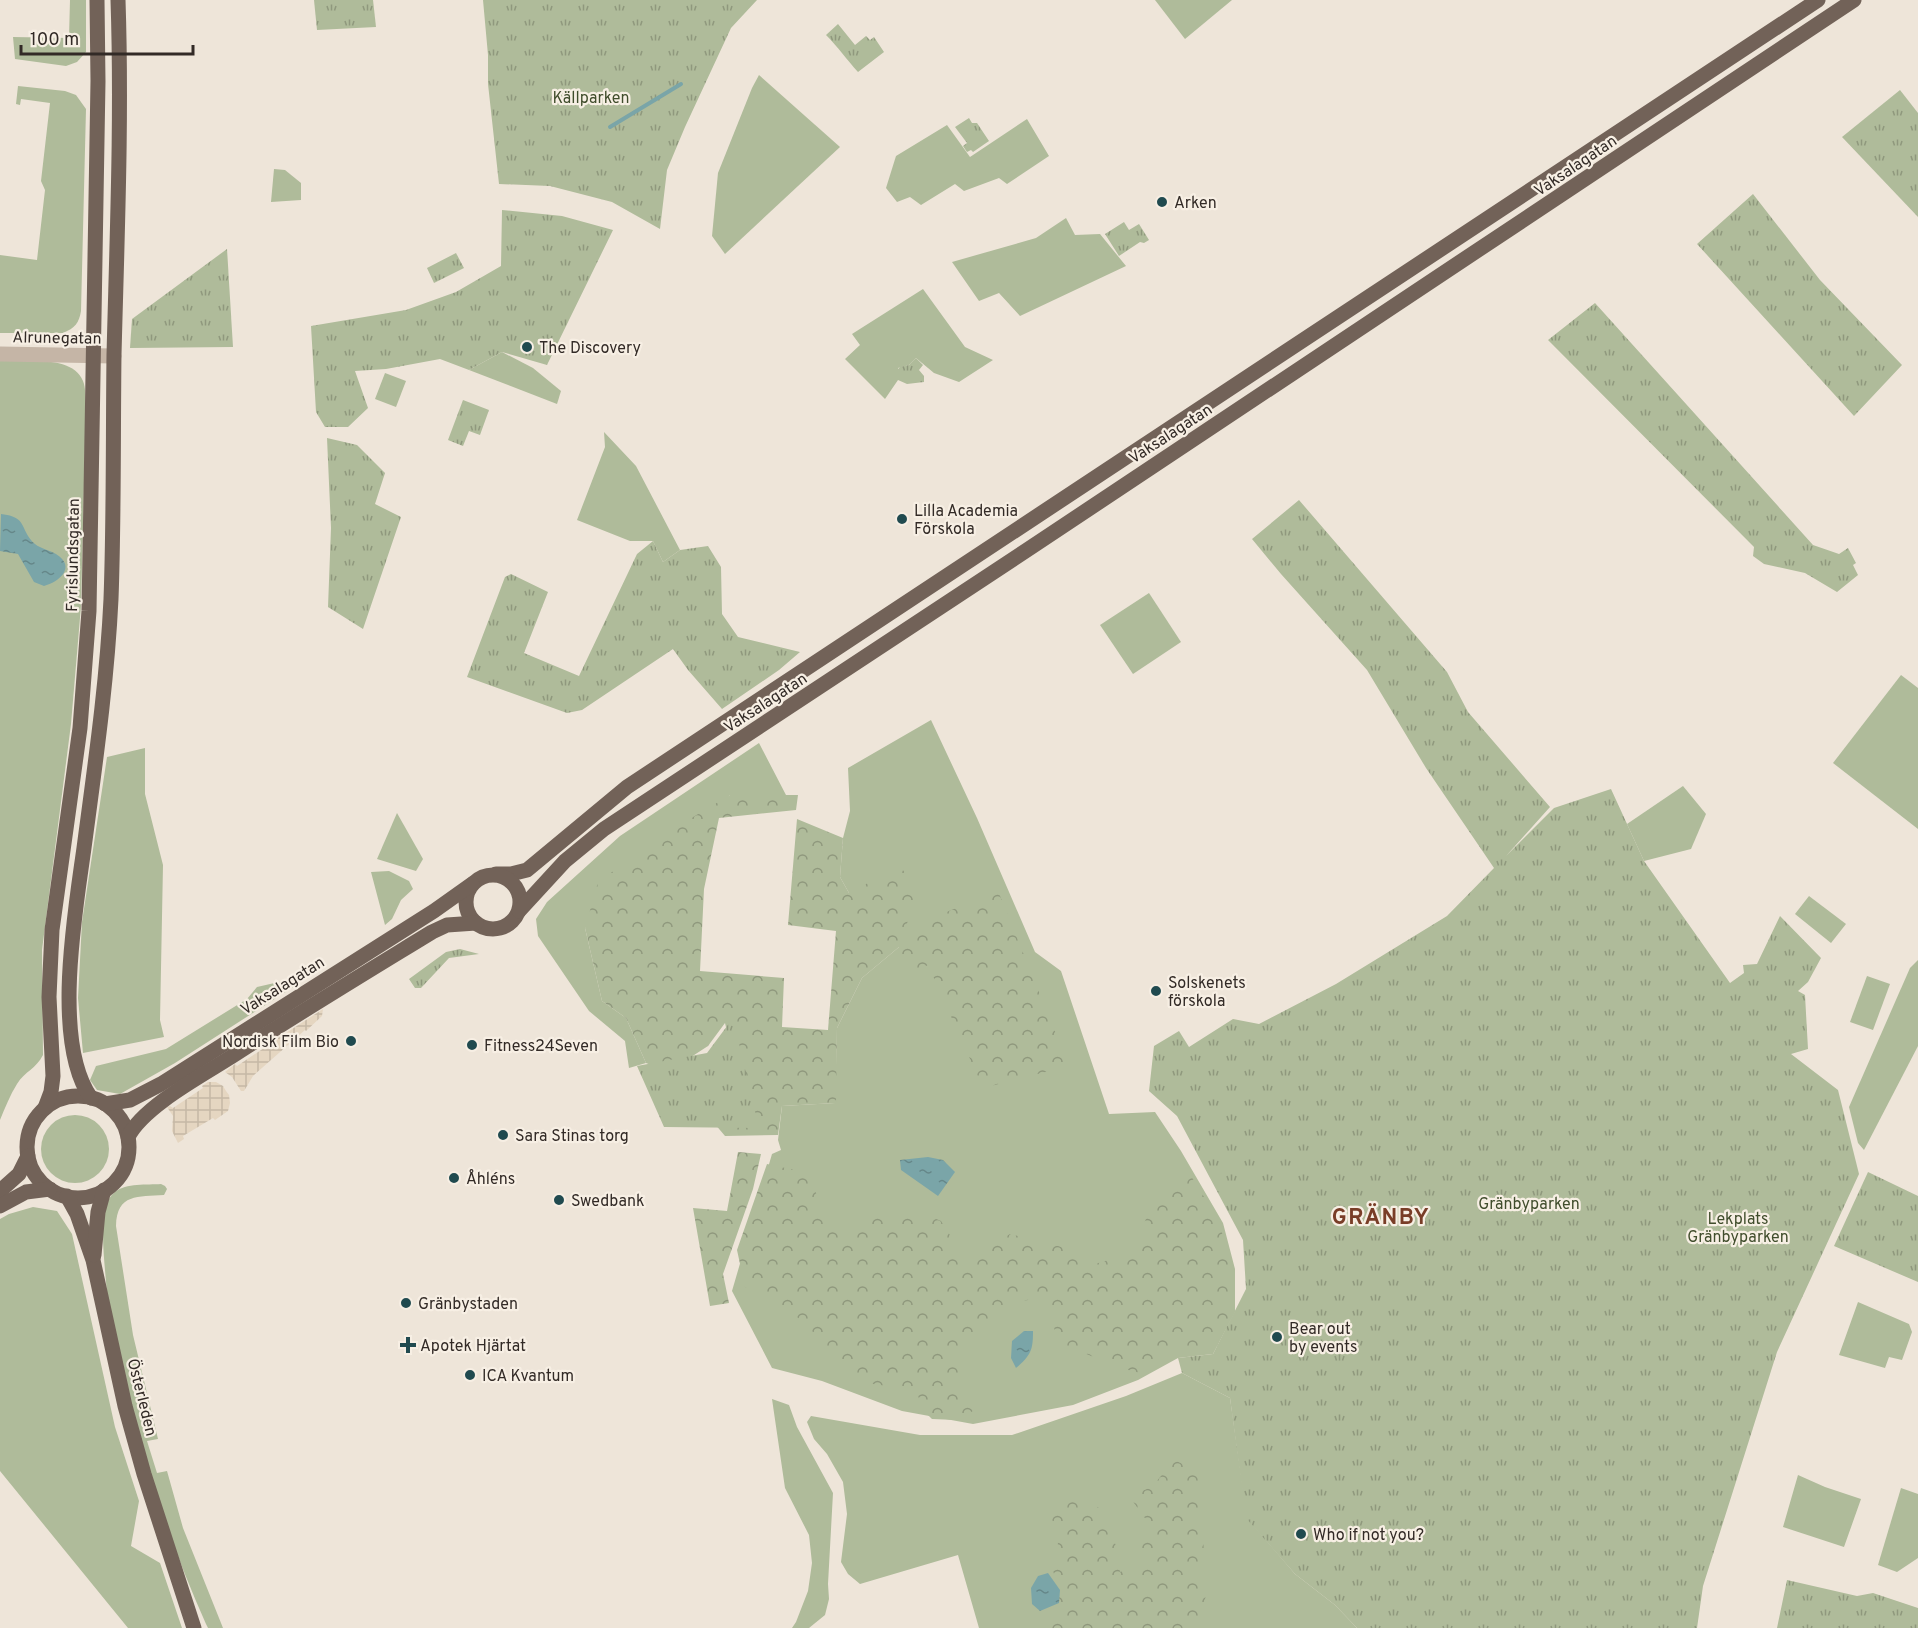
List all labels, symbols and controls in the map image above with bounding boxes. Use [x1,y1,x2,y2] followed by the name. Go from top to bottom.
[21,18,194,56] scale bar
[30,29,79,52] text: 100 m
[553,89,629,109] park label: Källparken
[1531,132,1621,202] street label: Vaksalagatan
[1174,194,1217,214] place label: Arken
[1155,195,1169,209] marker: Arken
[12,328,102,350] street label: Alrunegatan
[539,339,641,359] place label: The Discovery
[520,340,534,354] marker: The Discovery
[1126,400,1217,469] street label: Vaksalagatan
[63,498,85,612] street label: Fyrislundsgatan
[914,502,1018,540] place label: Lilla Academia Förskola
[895,512,909,526] marker: Lilla Academia Förskola
[721,669,812,738] street label: Vaksalagatan
[237,953,329,1020] street label: Vaksalagatan
[1168,974,1246,1012] place label: Solskenets förskola
[1149,984,1163,998] marker: Solskenets förskola
[222,1033,339,1053] place label: Nordisk Film Bio
[344,1034,358,1048] marker: Nordisk Film Bio
[484,1037,598,1057] place label: Fitness24Seven
[465,1038,479,1052] marker: Fitness24Seven
[515,1127,629,1147] place label: Sara Stinas torg
[496,1128,510,1142] marker: Sara Stinas torg
[466,1169,515,1190] place label: Åhléns
[447,1171,461,1185] marker: Åhléns
[571,1192,645,1212] place label: Swedbank
[552,1193,566,1207] marker: Swedbank
[1478,1195,1580,1215] park label: Gränbyparken
[1332,1203,1430,1232] district label: GRÄNBY
[1687,1210,1789,1248] park label: Lekplats Gränbyparken
[418,1295,518,1315] place label: Gränbystaden
[399,1296,413,1310] marker: Gränbystaden
[1289,1320,1357,1358] place label: Bear out by events
[1270,1330,1284,1344] marker: Bear out by events
[420,1337,526,1357] place label: Apotek Hjärtat
[401,1338,415,1352] marker: Apotek Hjärtat
[122,1356,162,1438] street label: Österleden
[482,1367,574,1387] place label: ICA Kvantum
[463,1368,477,1382] marker: ICA Kvantum
[1313,1526,1424,1546] place label: Who if not you?
[1294,1527,1308,1541] marker: Who if not you?

